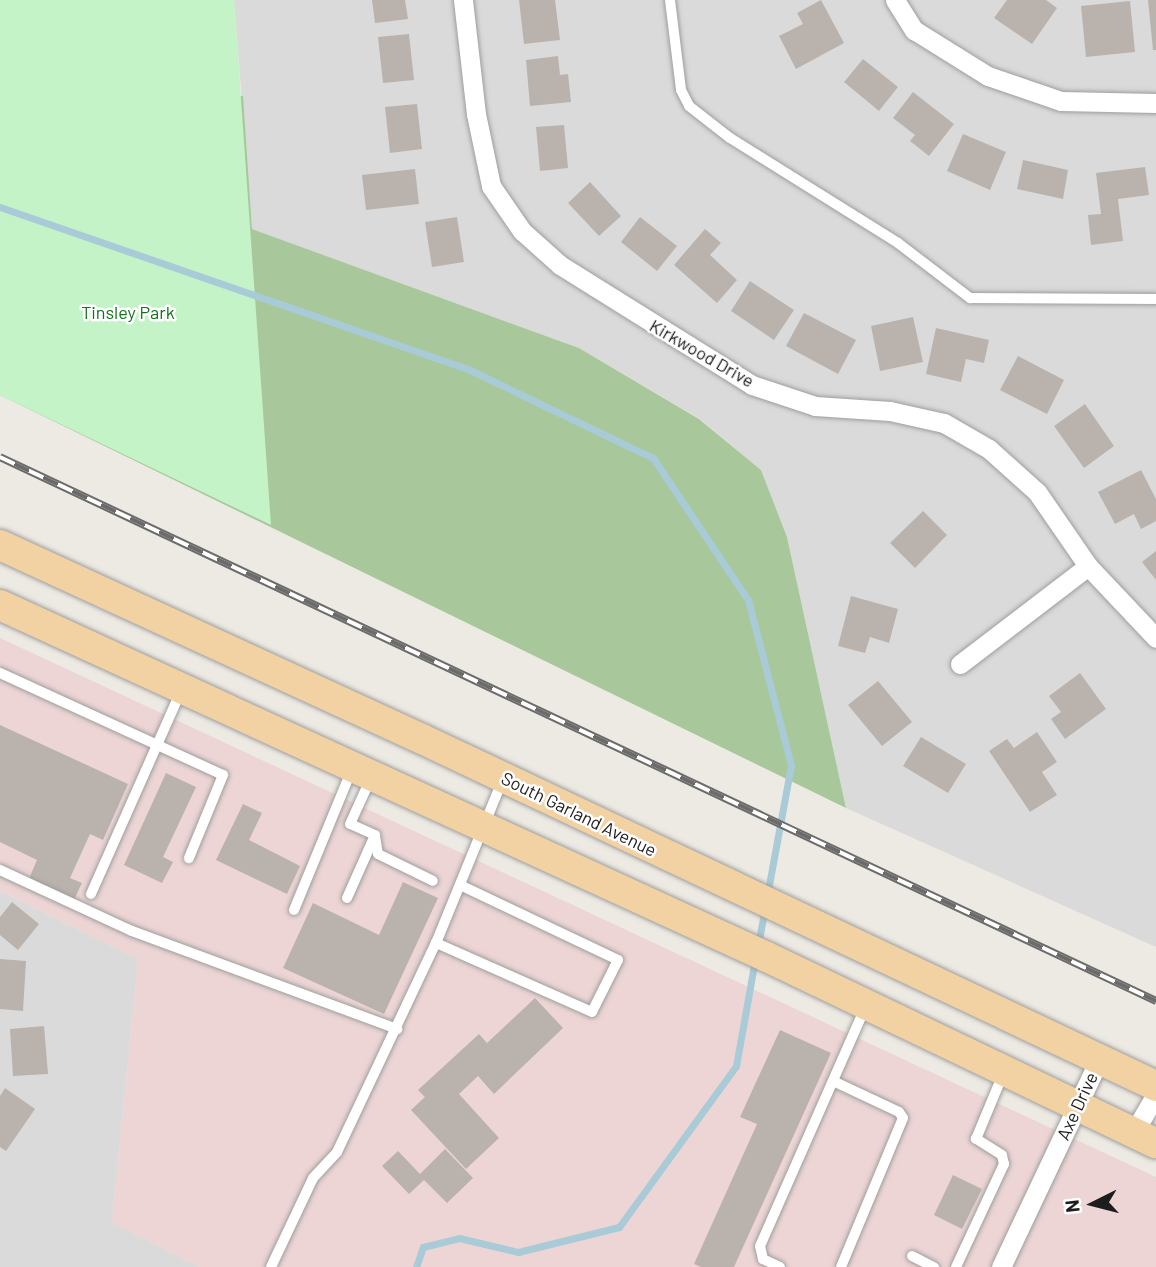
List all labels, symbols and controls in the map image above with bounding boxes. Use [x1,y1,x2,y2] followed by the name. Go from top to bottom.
[81,301,175,323] park label: Tinsley Park
[646,314,758,392] street label: Kirkwood Drive
[498,767,660,861] street label: South Garland Avenue
[1052,1069,1102,1143] street label: Axe Drive
[1058,1169,1128,1239] north arrow
[1060,1199,1084,1214] text: N

